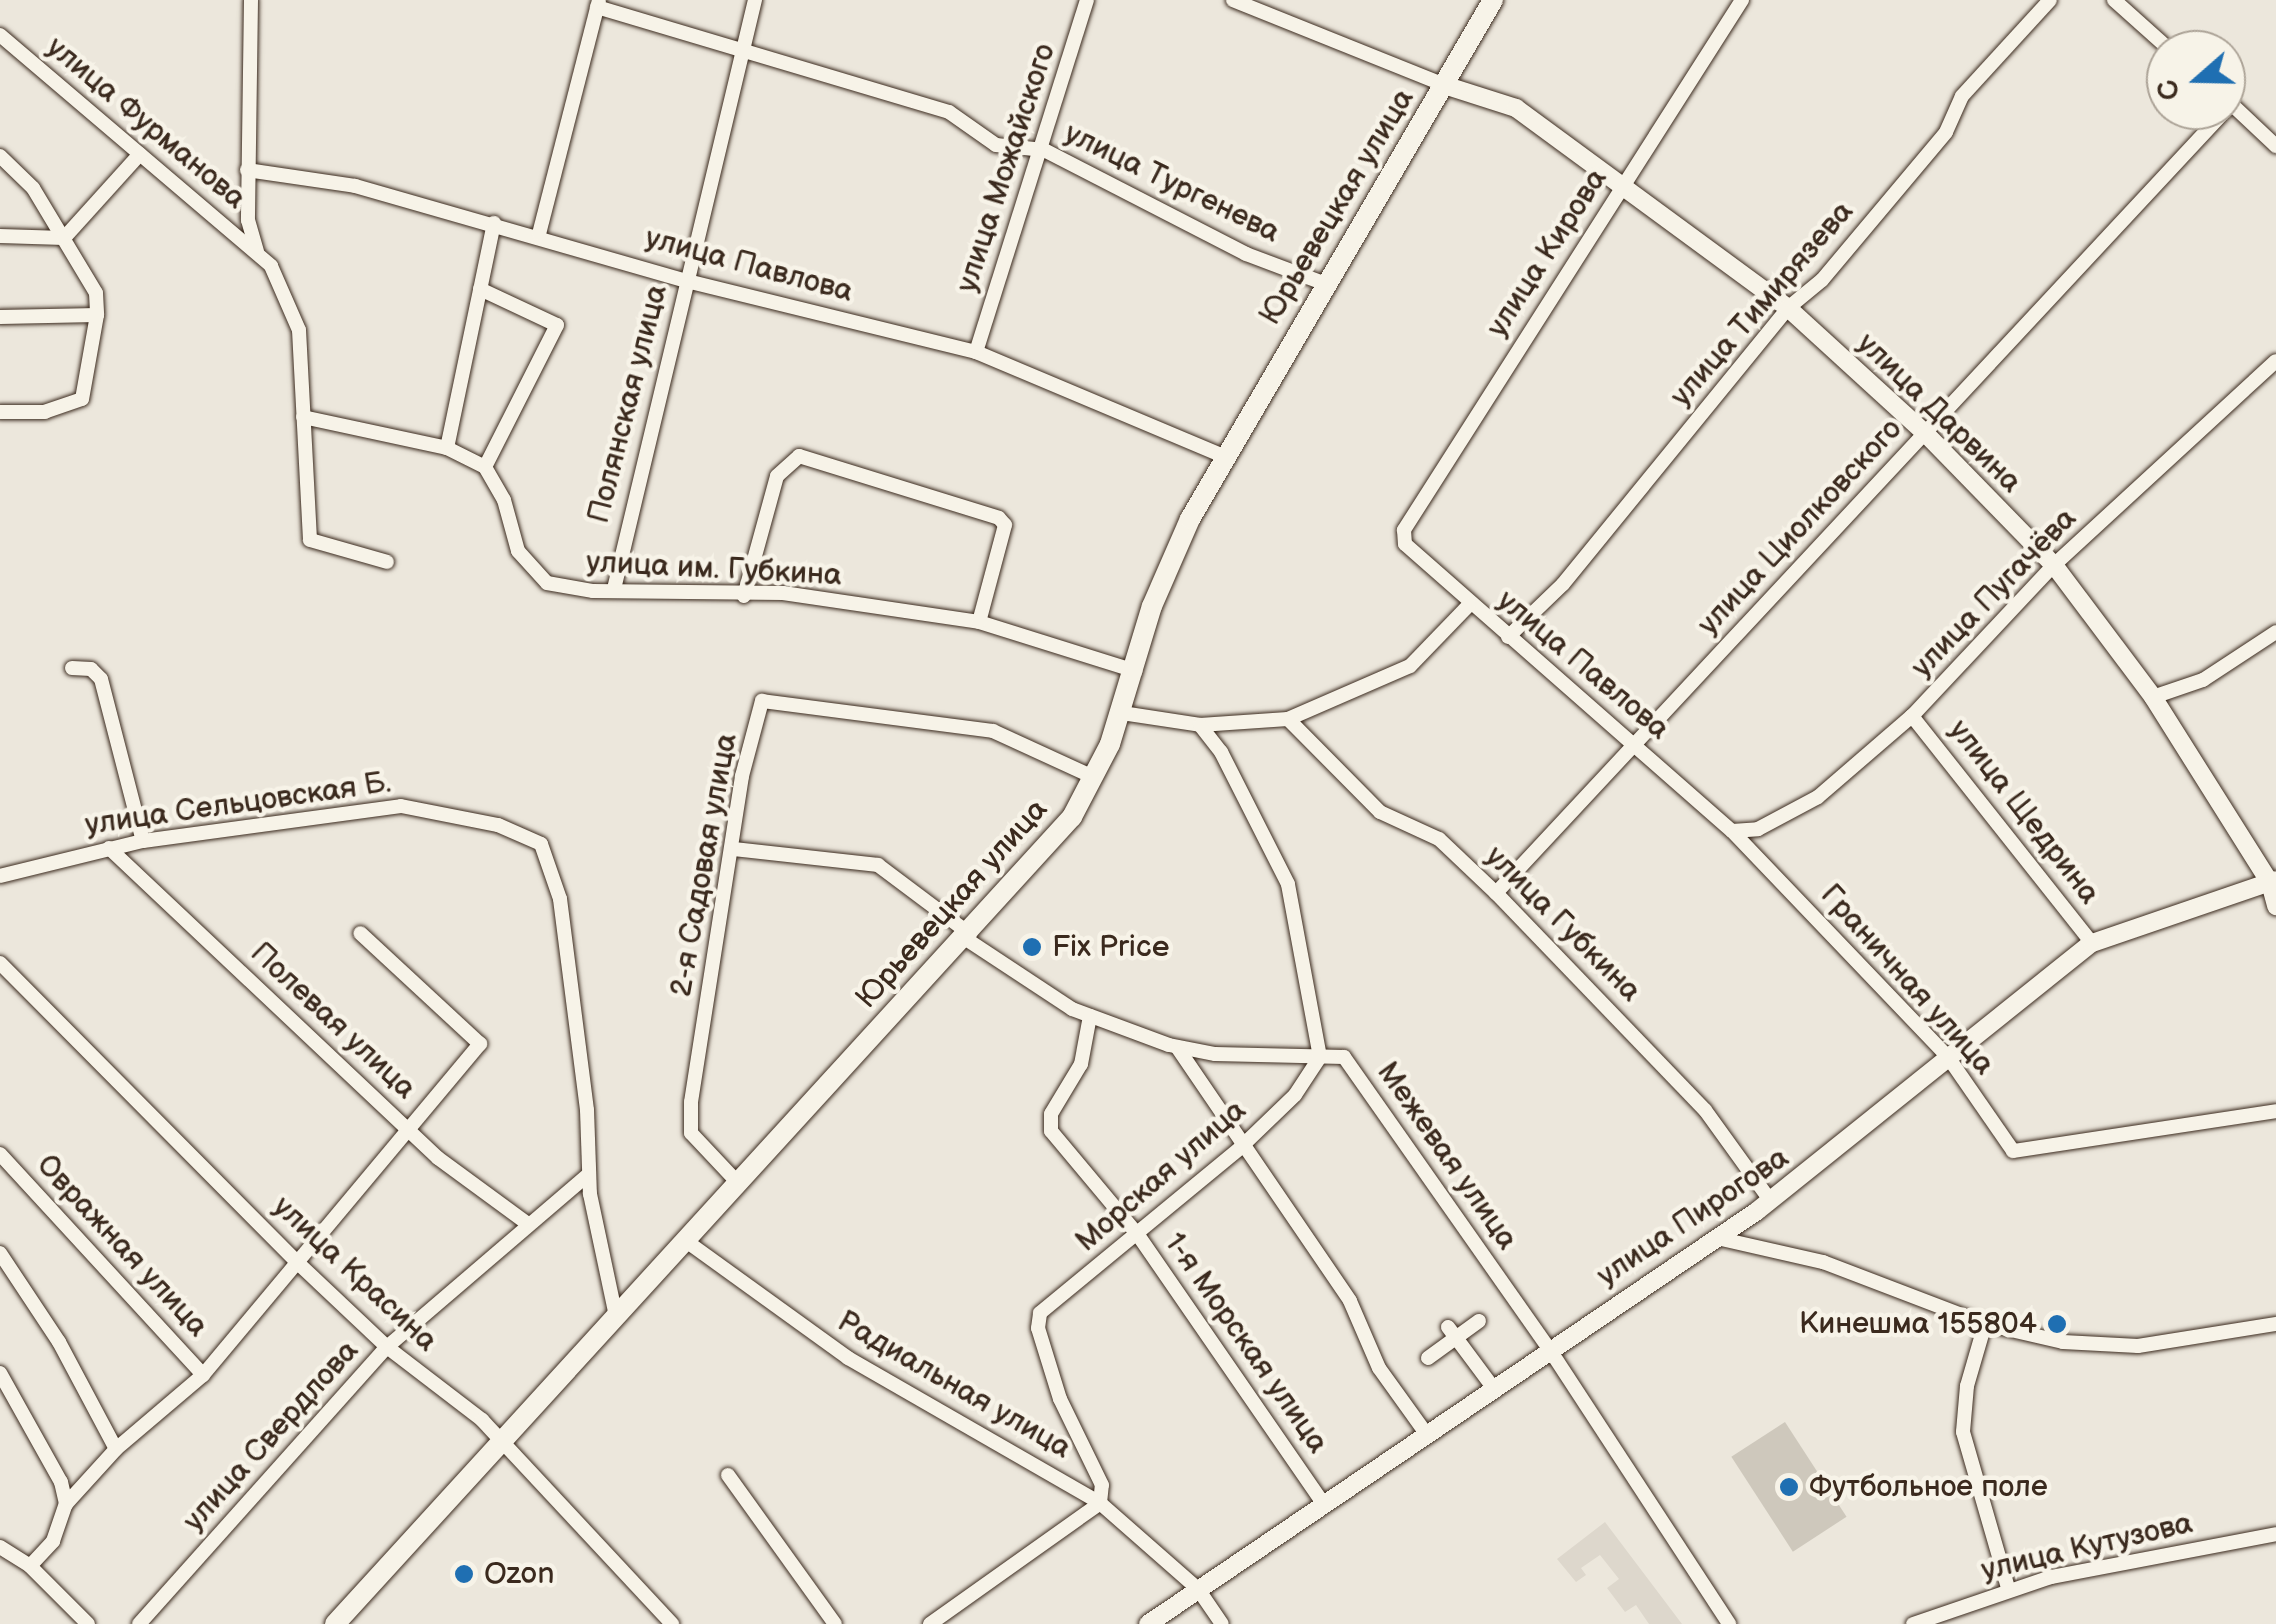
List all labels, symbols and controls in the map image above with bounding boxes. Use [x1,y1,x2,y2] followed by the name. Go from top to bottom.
[39,29,253,217] street label: улица Фурманова
[2146,30,2246,130] north arrow
[949,39,1063,297] street label: улица Можайского
[2150,75,2188,105] text: С
[1252,82,1422,332] street label: Юрьевецкая улица
[1059,115,1285,251] street label: улица Тургенева
[1479,162,1615,344] street label: улица Кирова
[1663,194,1861,414] street label: улица Тимирязева
[641,220,857,310] street label: улица Павлова
[581,281,675,527] street label: Полянская улица
[1849,326,2029,500] street label: улица Дарвина
[1691,411,1909,643] street label: улица Циолковского
[1904,501,2084,685] street label: улица Пугачёва
[585,544,843,594] street label: улица им. Губкина
[1490,583,1676,747] street label: улица Павлова
[1941,713,2107,911] street label: улица Щедрина
[663,731,745,999] street label: 2-я Садовая улица
[83,765,393,843] street label: улица Сельцовская Б.
[849,792,1055,1016] street label: Юрьевецкая улица
[1478,839,1648,1009] street label: улица Губкина
[1812,878,2002,1082] street label: Граничная улица
[1052,929,1170,965] place label: Fix Price
[243,935,423,1107] street label: Полевая улица
[1021,936,1043,958] marker: Fix Price
[1369,1055,1525,1257] street label: Межевая улица
[1069,1092,1253,1260] street label: Морская улица
[1591,1140,1795,1294] street label: улица Пирогова
[29,1148,215,1344] street label: Овражная улица
[265,1189,445,1359] street label: улица Красина
[1156,1226,1336,1460] street label: 1-я Морская улица
[831,1303,1077,1467] street label: Радиальная улица
[1799,1306,2037,1342] place label: Кинешма 155804
[2046,1313,2068,1335] marker: Кинешма 155804
[176,1333,366,1539] street label: улица Свердлова
[1809,1469,2048,1505] place label: Футбольное поле
[1778,1476,1800,1498] marker: Футбольное поле
[1978,1505,2196,1589] street label: улица Кутузова
[484,1556,554,1592] place label: Ozon
[453,1563,475,1585] marker: Ozon

